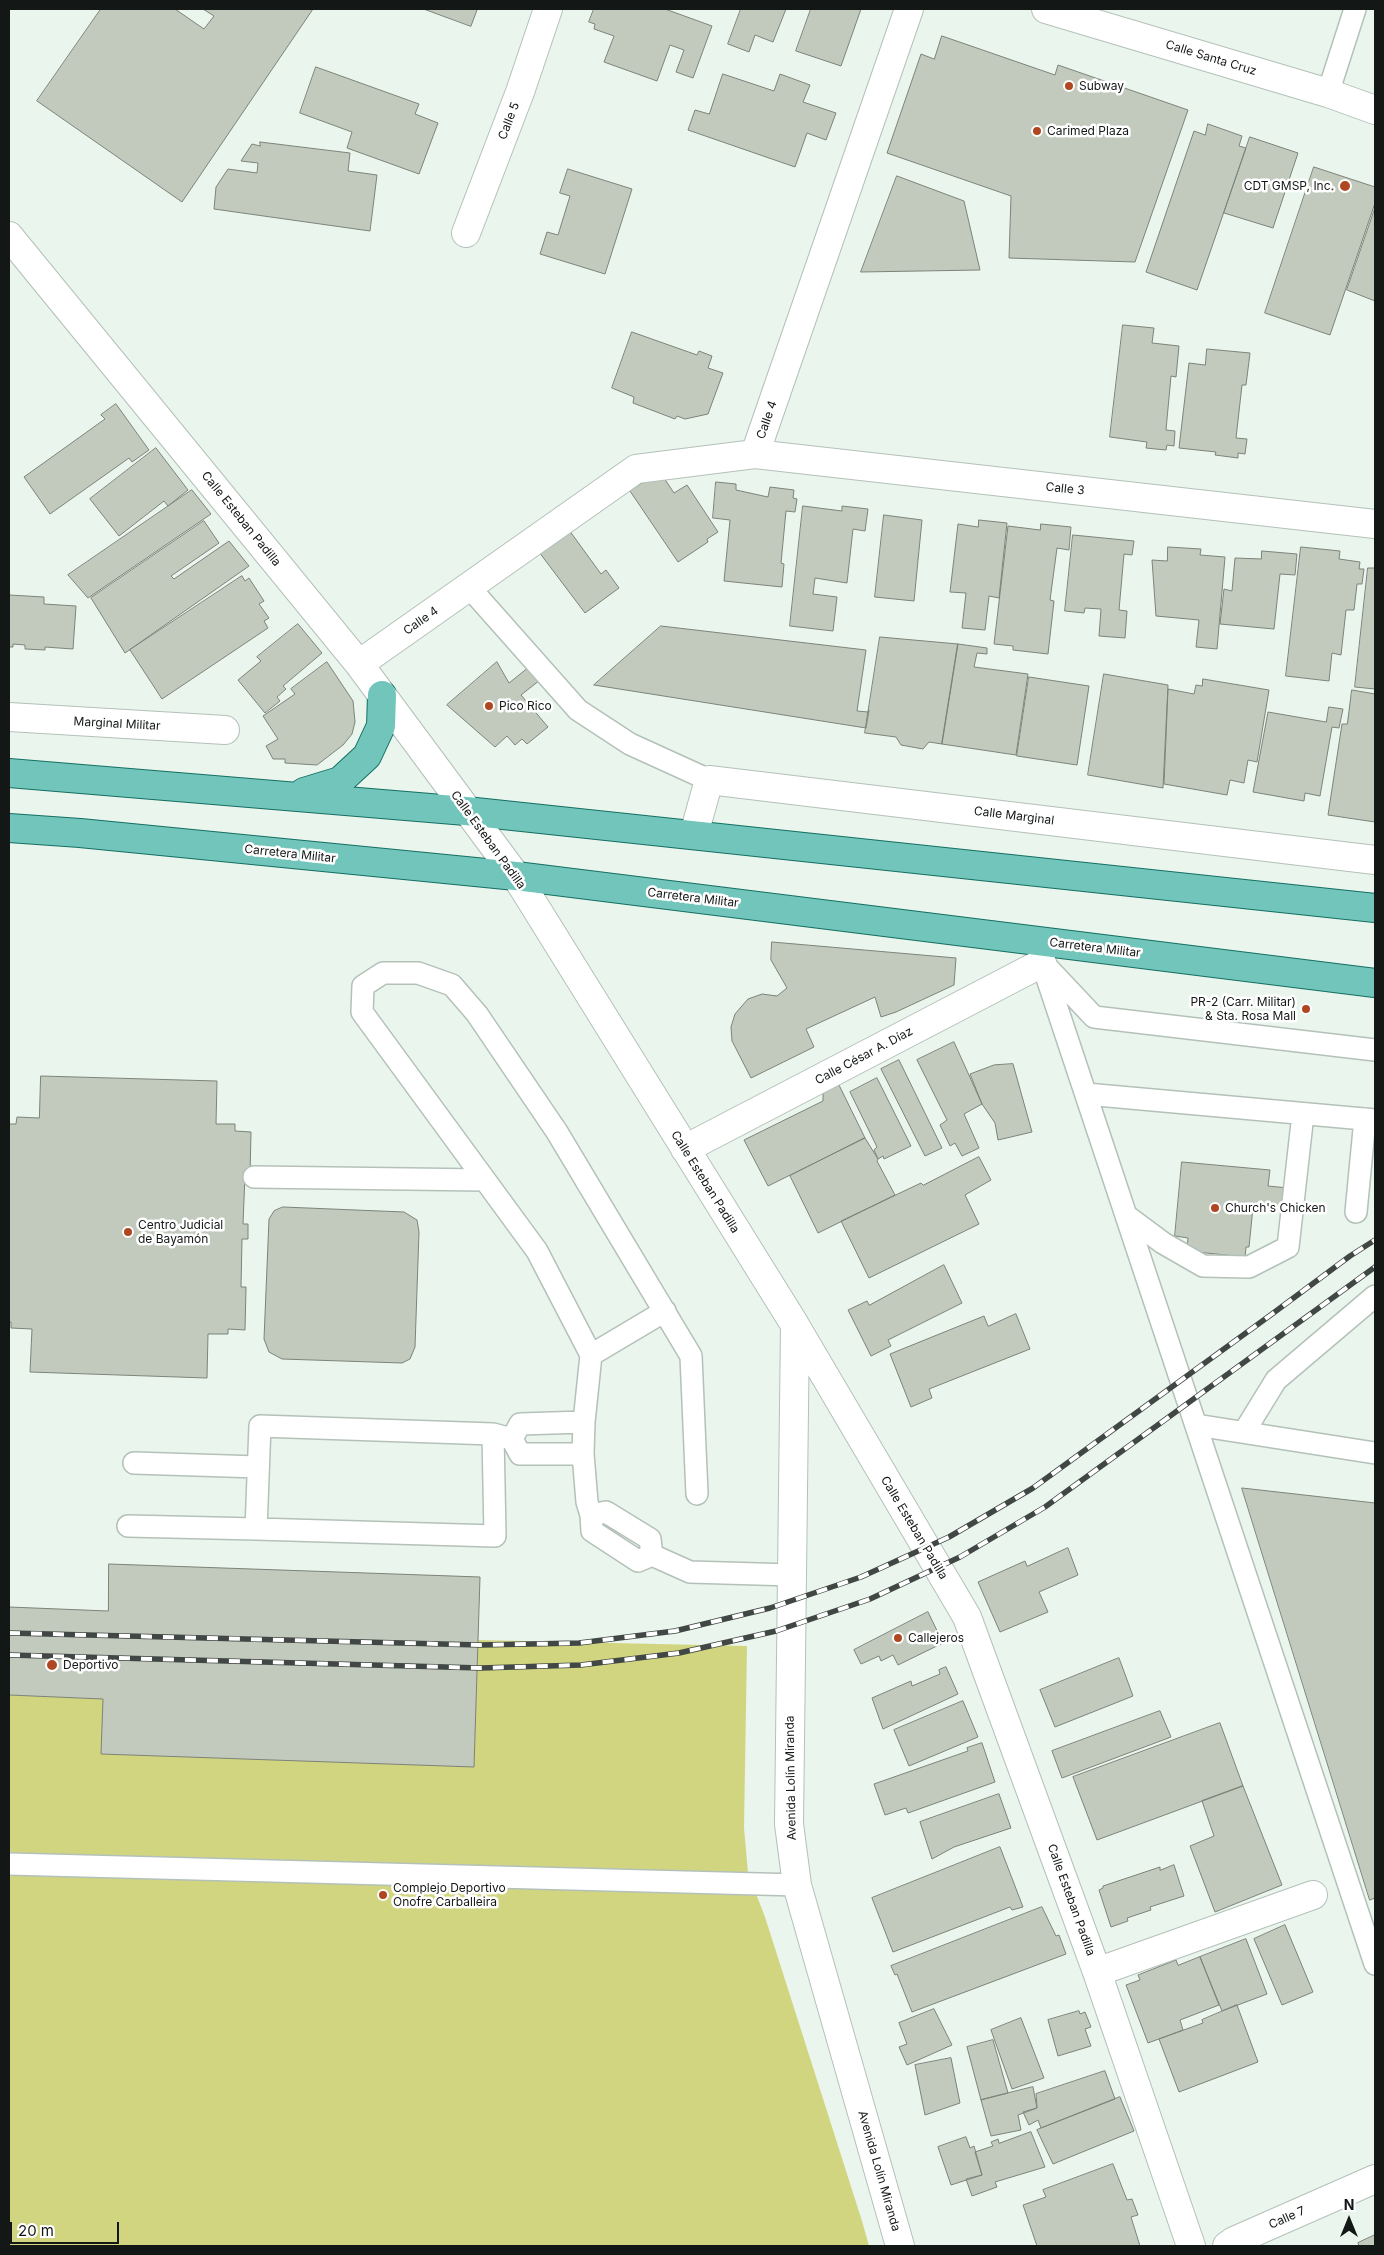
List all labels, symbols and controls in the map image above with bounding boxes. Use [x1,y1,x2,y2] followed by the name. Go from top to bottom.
[1164,37,1258,79] street label: Calle Santa Cruz
[1079,79,1124,93] place label: Subway
[1063,80,1075,92] marker: Subway
[495,100,523,142] street label: Calle 5
[1047,124,1129,138] place label: Carimed Plaza
[1031,125,1043,137] marker: Carimed Plaza
[1244,179,1334,193] place label: CDT GMSP, Inc.
[1338,179,1352,193] marker: CDT GMSP, Inc.
[754,399,780,441] street label: Calle 4
[198,469,284,569] street label: Calle Esteban Padilla
[1045,480,1085,498] street label: Calle 3
[401,604,441,638] street label: Calle 4
[499,699,552,713] place label: Pico Rico
[483,700,495,712] marker: Pico Rico
[73,715,161,733] street label: Marginal Militar
[448,788,528,892] street label: Calle Esteban Padilla
[973,804,1055,828] street label: Calle Marginal
[244,842,336,866] street label: Carretera Militar
[647,885,739,911] street label: Carretera Militar
[1049,935,1141,961] street label: Carretera Militar
[1190,995,1296,1023] place label: PR-2 (Carr. Militar) & Sta. Rosa Mall
[1300,1003,1312,1015] marker: PR-2 (Carr. Militar) & Sta. Rosa Mall
[813,1024,915,1088] street label: Calle César A. Díaz
[668,1128,742,1236] street label: Calle Esteban Padilla
[1225,1201,1326,1215] place label: Church's Chicken
[1209,1202,1221,1214] marker: Church's Chicken
[138,1218,223,1246] place label: Centro Judicial de Bayamón
[122,1226,134,1238] marker: Centro Judicial de Bayamón
[877,1474,951,1582] street label: Calle Esteban Padilla
[908,1631,964,1645] place label: Callejeros
[892,1632,904,1644] marker: Callejeros
[45,1658,59,1672] marker: Deportivo
[63,1658,118,1672] place label: Deportivo
[783,1715,799,1841] street label: Avenida Lolín Miranda
[1044,1842,1098,1958] street label: Calle Esteban Padilla
[393,1881,506,1909] place label: Complejo Deportivo Onofre Carballeira
[377,1889,389,1901] marker: Complejo Deportivo Onofre Carballeira
[855,2109,903,2233] street label: Avenida Lolín Miranda
[1324,2195,1374,2245] north arrow
[1344,2196,1354,2213] text: N
[1266,2204,1308,2232] street label: Calle 7
[12,2212,121,2244] scale bar
[18,2221,54,2240] text: 20 m

